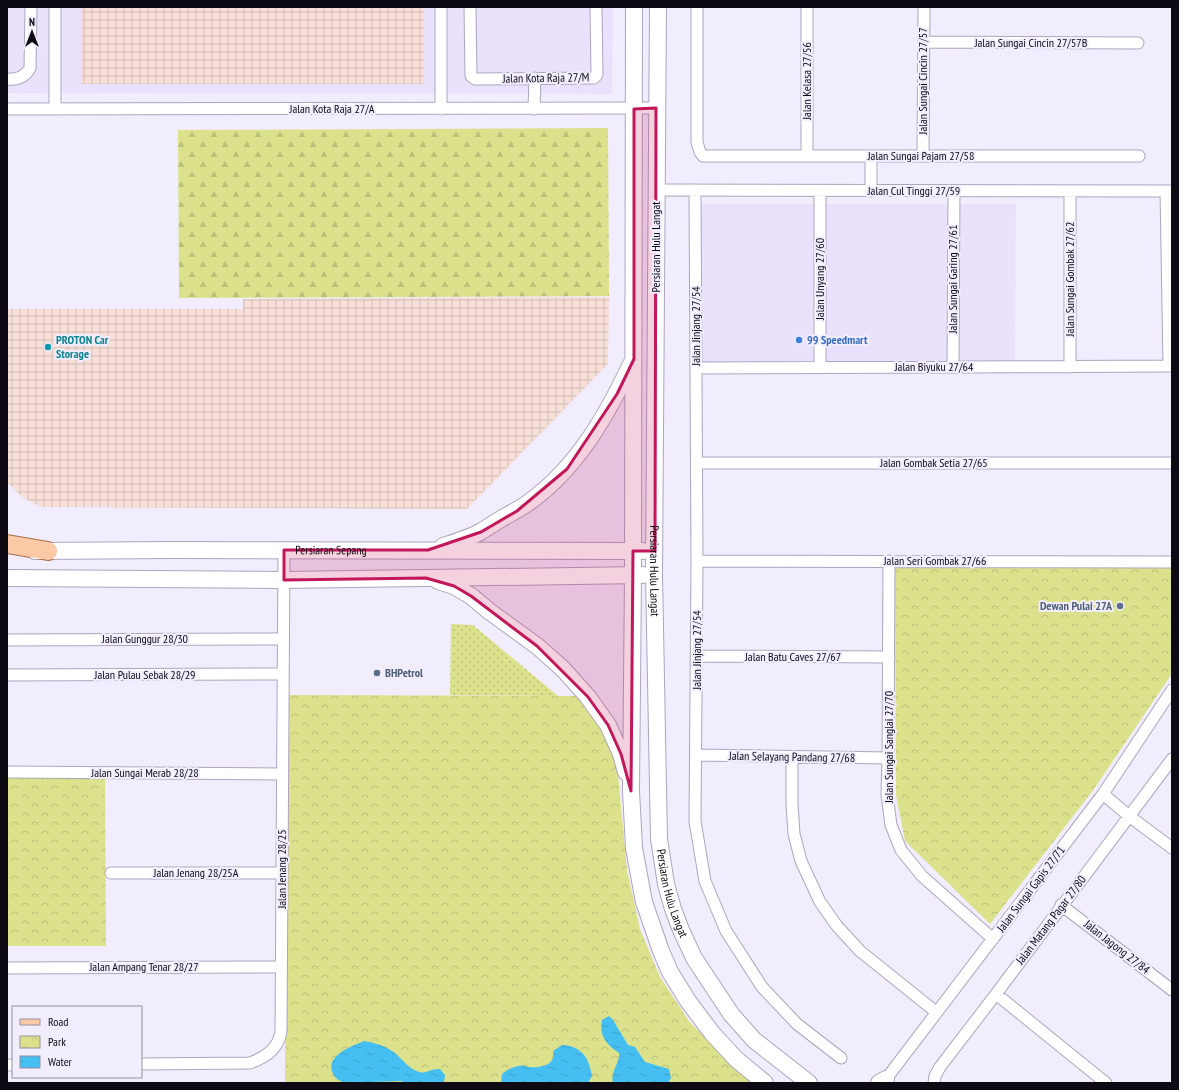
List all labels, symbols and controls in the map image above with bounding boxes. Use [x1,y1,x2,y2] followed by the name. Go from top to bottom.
[12,12,52,52] north arrow
[29,15,35,29] text: N
[915,27,930,136] street label: Jalan Sungai Cincin 27/57
[974,35,1088,50] street label: Jalan Sungai Cincin 27/57B
[799,42,814,121] street label: Jalan Kelasa 27/56
[501,69,590,86] street label: Jalan Kota Raja 27/M
[289,101,375,116] street label: Jalan Kota Raja 27/A
[867,148,974,163] street label: Jalan Sungai Pajam 27/58
[867,183,960,198] street label: Jalan Cul Tinggi 27/59
[648,201,663,293] street label: Persiaran Hulu Langat
[1062,222,1077,337] street label: Jalan Sungai Gombak 27/62
[945,225,960,334] street label: Jalan Sungai Garing 27/61
[812,238,827,321] street label: Jalan Unyang 27/60
[688,286,703,367] street label: Jalan Jinjang 27/54
[56,332,109,361] place label: PROTON Car Storage
[807,332,868,347] place label: 99 Speedmart
[794,335,804,345] marker: 99 Speedmart
[43,342,53,352] marker: PROTON Car Storage
[894,359,974,374] street label: Jalan Biyuku 27/64
[879,455,988,470] street label: Jalan Gombak Setia 27/65
[647,525,663,617] street label: Persiaran Hulu Langat
[295,542,367,557] street label: Persiaran Sepang
[883,553,986,568] street label: Jalan Seri Gombak 27/66
[1040,598,1113,613] place label: Dewan Pulai 27A
[1115,601,1125,611] marker: Dewan Pulai 27A
[689,610,704,691] street label: Jalan Jinjang 27/54
[101,631,188,646] street label: Jalan Gunggur 28/30
[744,649,841,664] street label: Jalan Batu Caves 27/67
[385,665,423,680] place label: BHPetrol
[94,667,195,682] street label: Jalan Pulau Sebak 28/29
[372,668,382,678] marker: BHPetrol
[881,691,896,804] street label: Jalan Sungai Sanglai 27/70
[728,748,855,765] street label: Jalan Selayang Pandang 27/68
[90,765,199,780] street label: Jalan Sungai Merab 28/28
[274,829,289,910] street label: Jalan Jenang 28/25
[993,843,1068,936] street label: Jalan Sungai Gapis 27/71
[654,848,692,940] street label: Persiaran Hulu Langat
[153,865,239,880] street label: Jalan Jenang 28/25A
[1012,872,1089,968] street label: Jalan Matang Pagar 27/80
[1081,916,1154,977] street label: Jalan Jagong 27/84
[88,959,199,974] street label: Jalan Ampang Tenar 28/27
[12,1006,142,1078] legend
[48,1014,68,1029] text: Road
[48,1034,66,1049] text: Park
[48,1054,73,1069] text: Water

